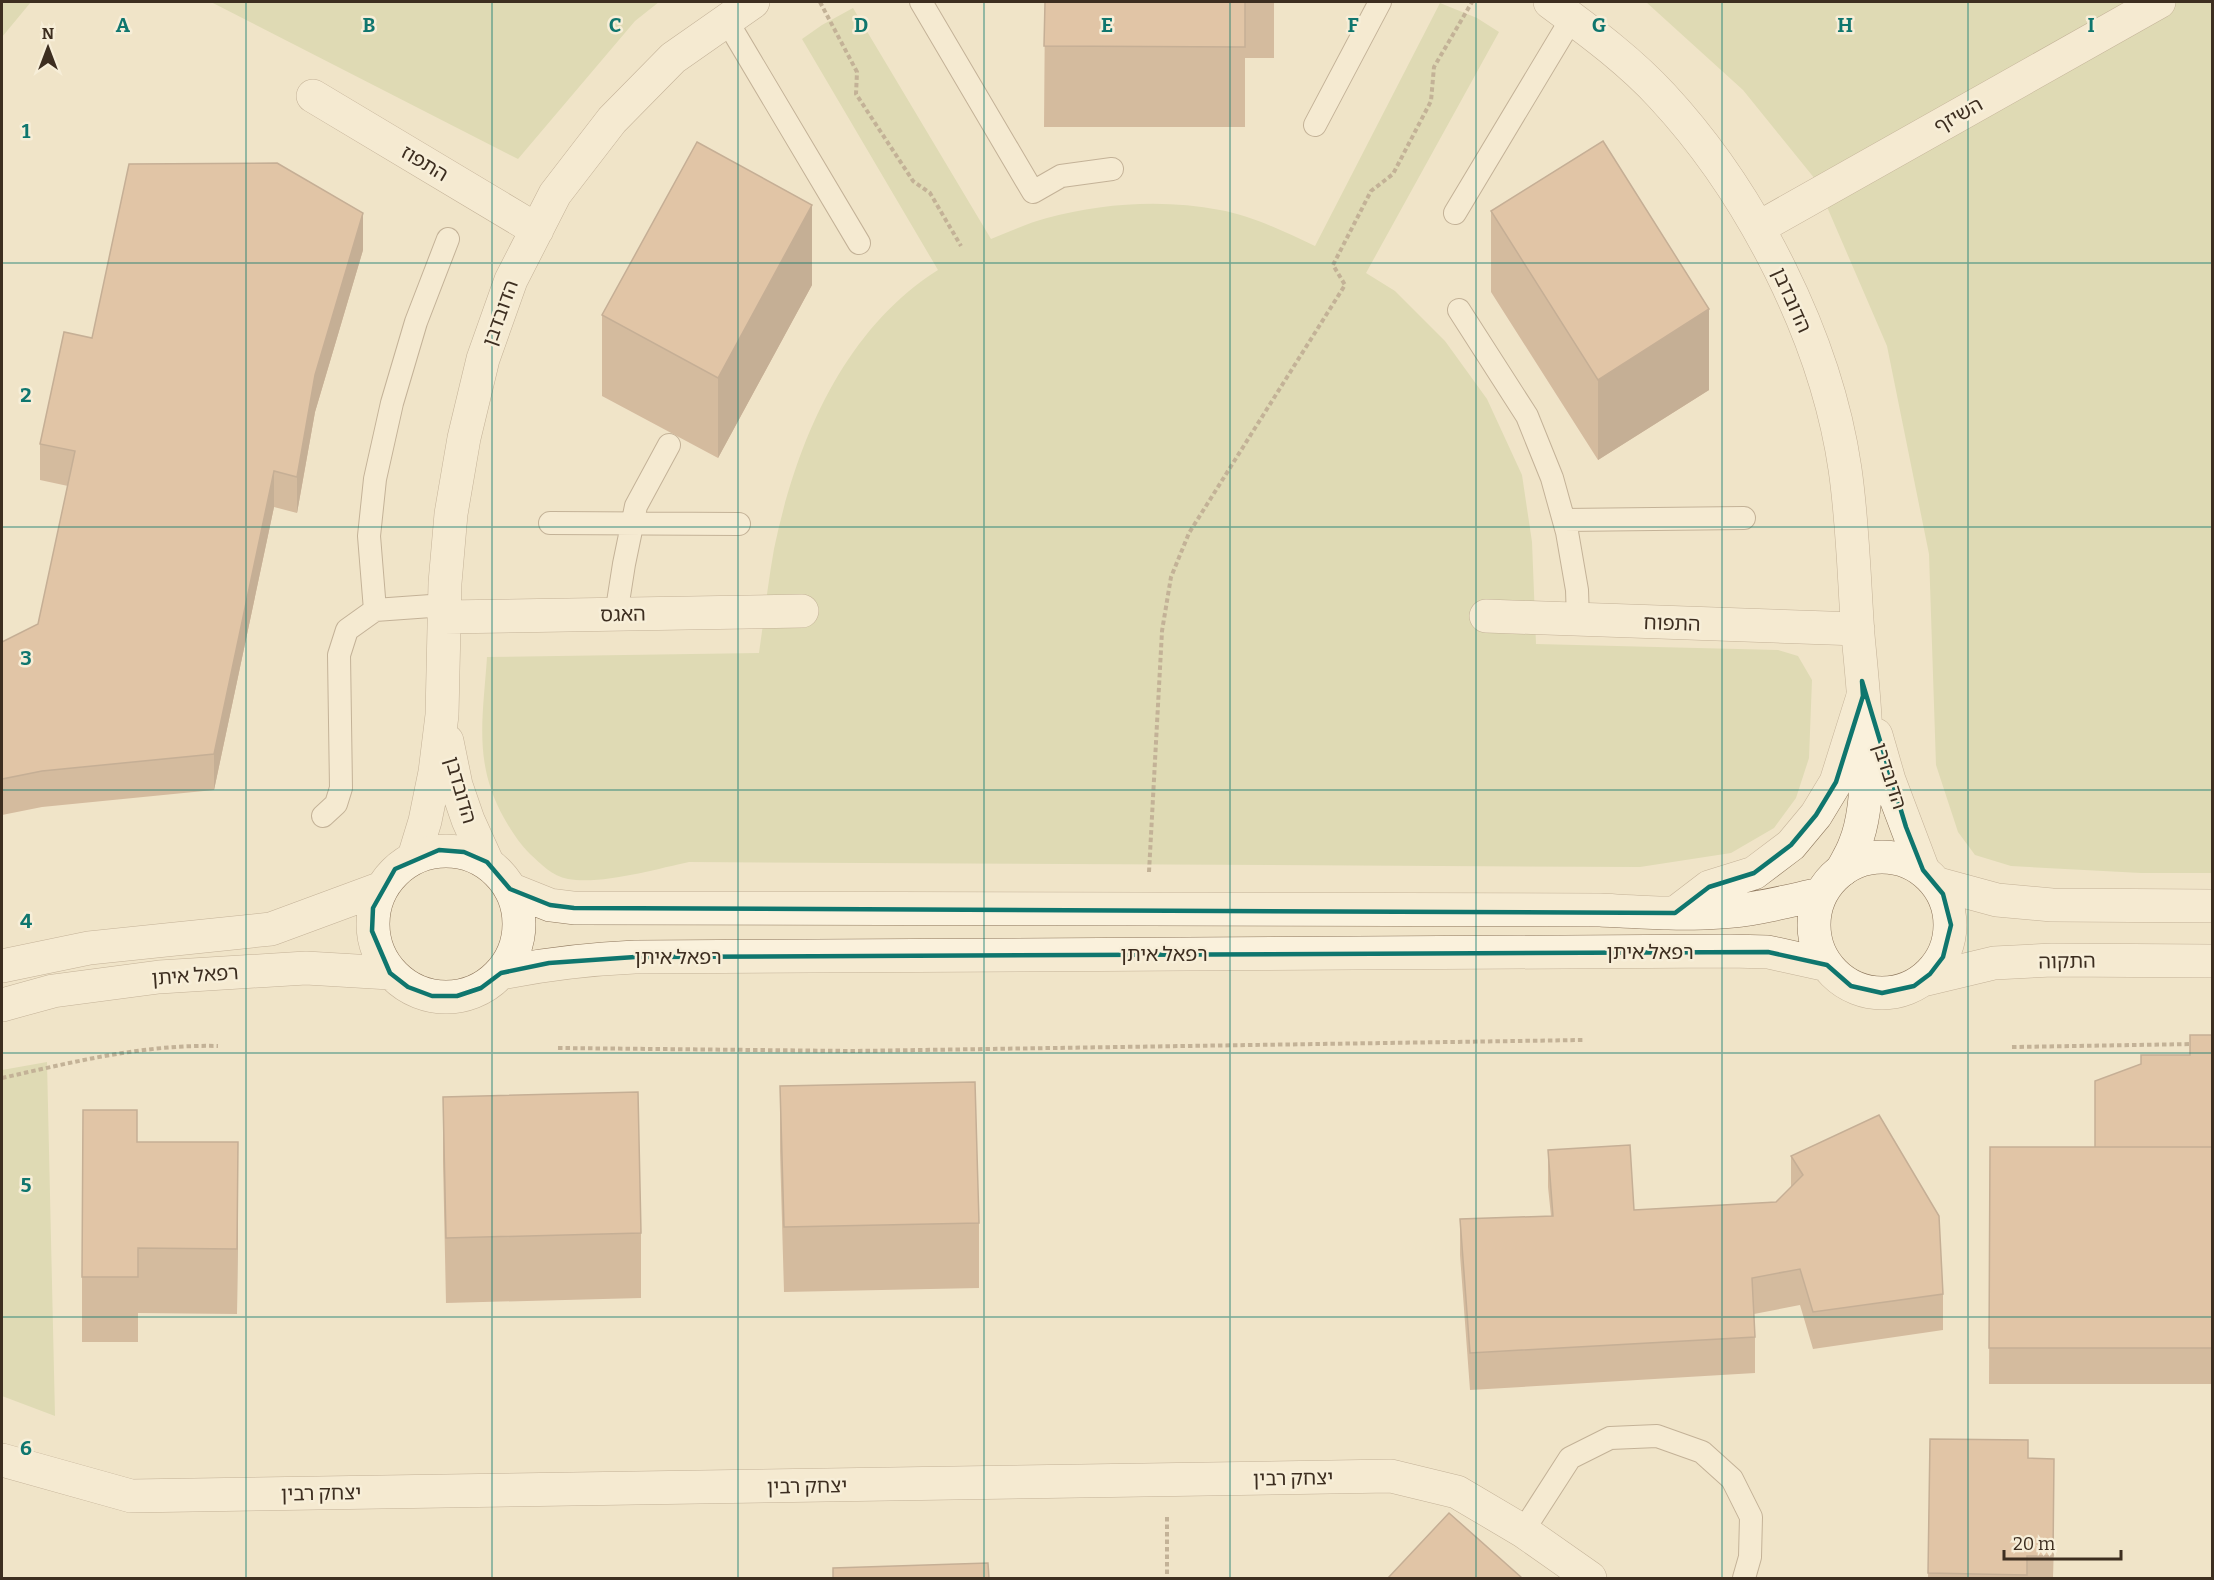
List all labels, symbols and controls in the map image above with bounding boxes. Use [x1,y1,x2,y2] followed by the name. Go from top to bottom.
[116,13,131,37] text: A
[363,13,376,37] text: B
[609,13,621,37] text: C
[854,13,868,37] text: D
[1101,13,1113,37] text: E
[1347,13,1359,37] text: F
[1592,13,1606,37] text: G
[1837,13,1853,37] text: H
[2087,13,2095,37] text: I
[18,18,78,78] north arrow
[42,24,54,43] text: N
[1929,92,1987,138] street label: השיזף
[22,119,31,143] text: 1
[397,140,453,186] street label: התפוז
[1767,264,1817,336] street label: הדובדבן
[477,277,523,349] street label: הדובדבן
[20,383,32,407] text: 2
[600,602,646,626] street label: האגס
[1643,610,1701,636] street label: התפוח
[20,646,32,670] text: 3
[1868,740,1912,812] street label: הדובדבן
[440,754,482,826] street label: הדובדבן
[20,909,32,933] text: 4
[1606,940,1694,964] street label: רפאל איתן
[1120,942,1208,966] street label: רפאל איתן
[634,945,722,969] street label: רפאל איתן
[2038,949,2096,973] street label: התקוה
[151,960,239,990] street label: רפאל איתן
[21,1173,32,1197] text: 5
[20,1436,32,1460] text: 6
[1253,1465,1333,1491] street label: יצחק רבין
[767,1473,847,1499] street label: יצחק רבין
[281,1480,361,1506] street label: יצחק רבין
[2004,1523,2121,1561] scale bar
[2013,1533,2055,1555] text: 20 m

